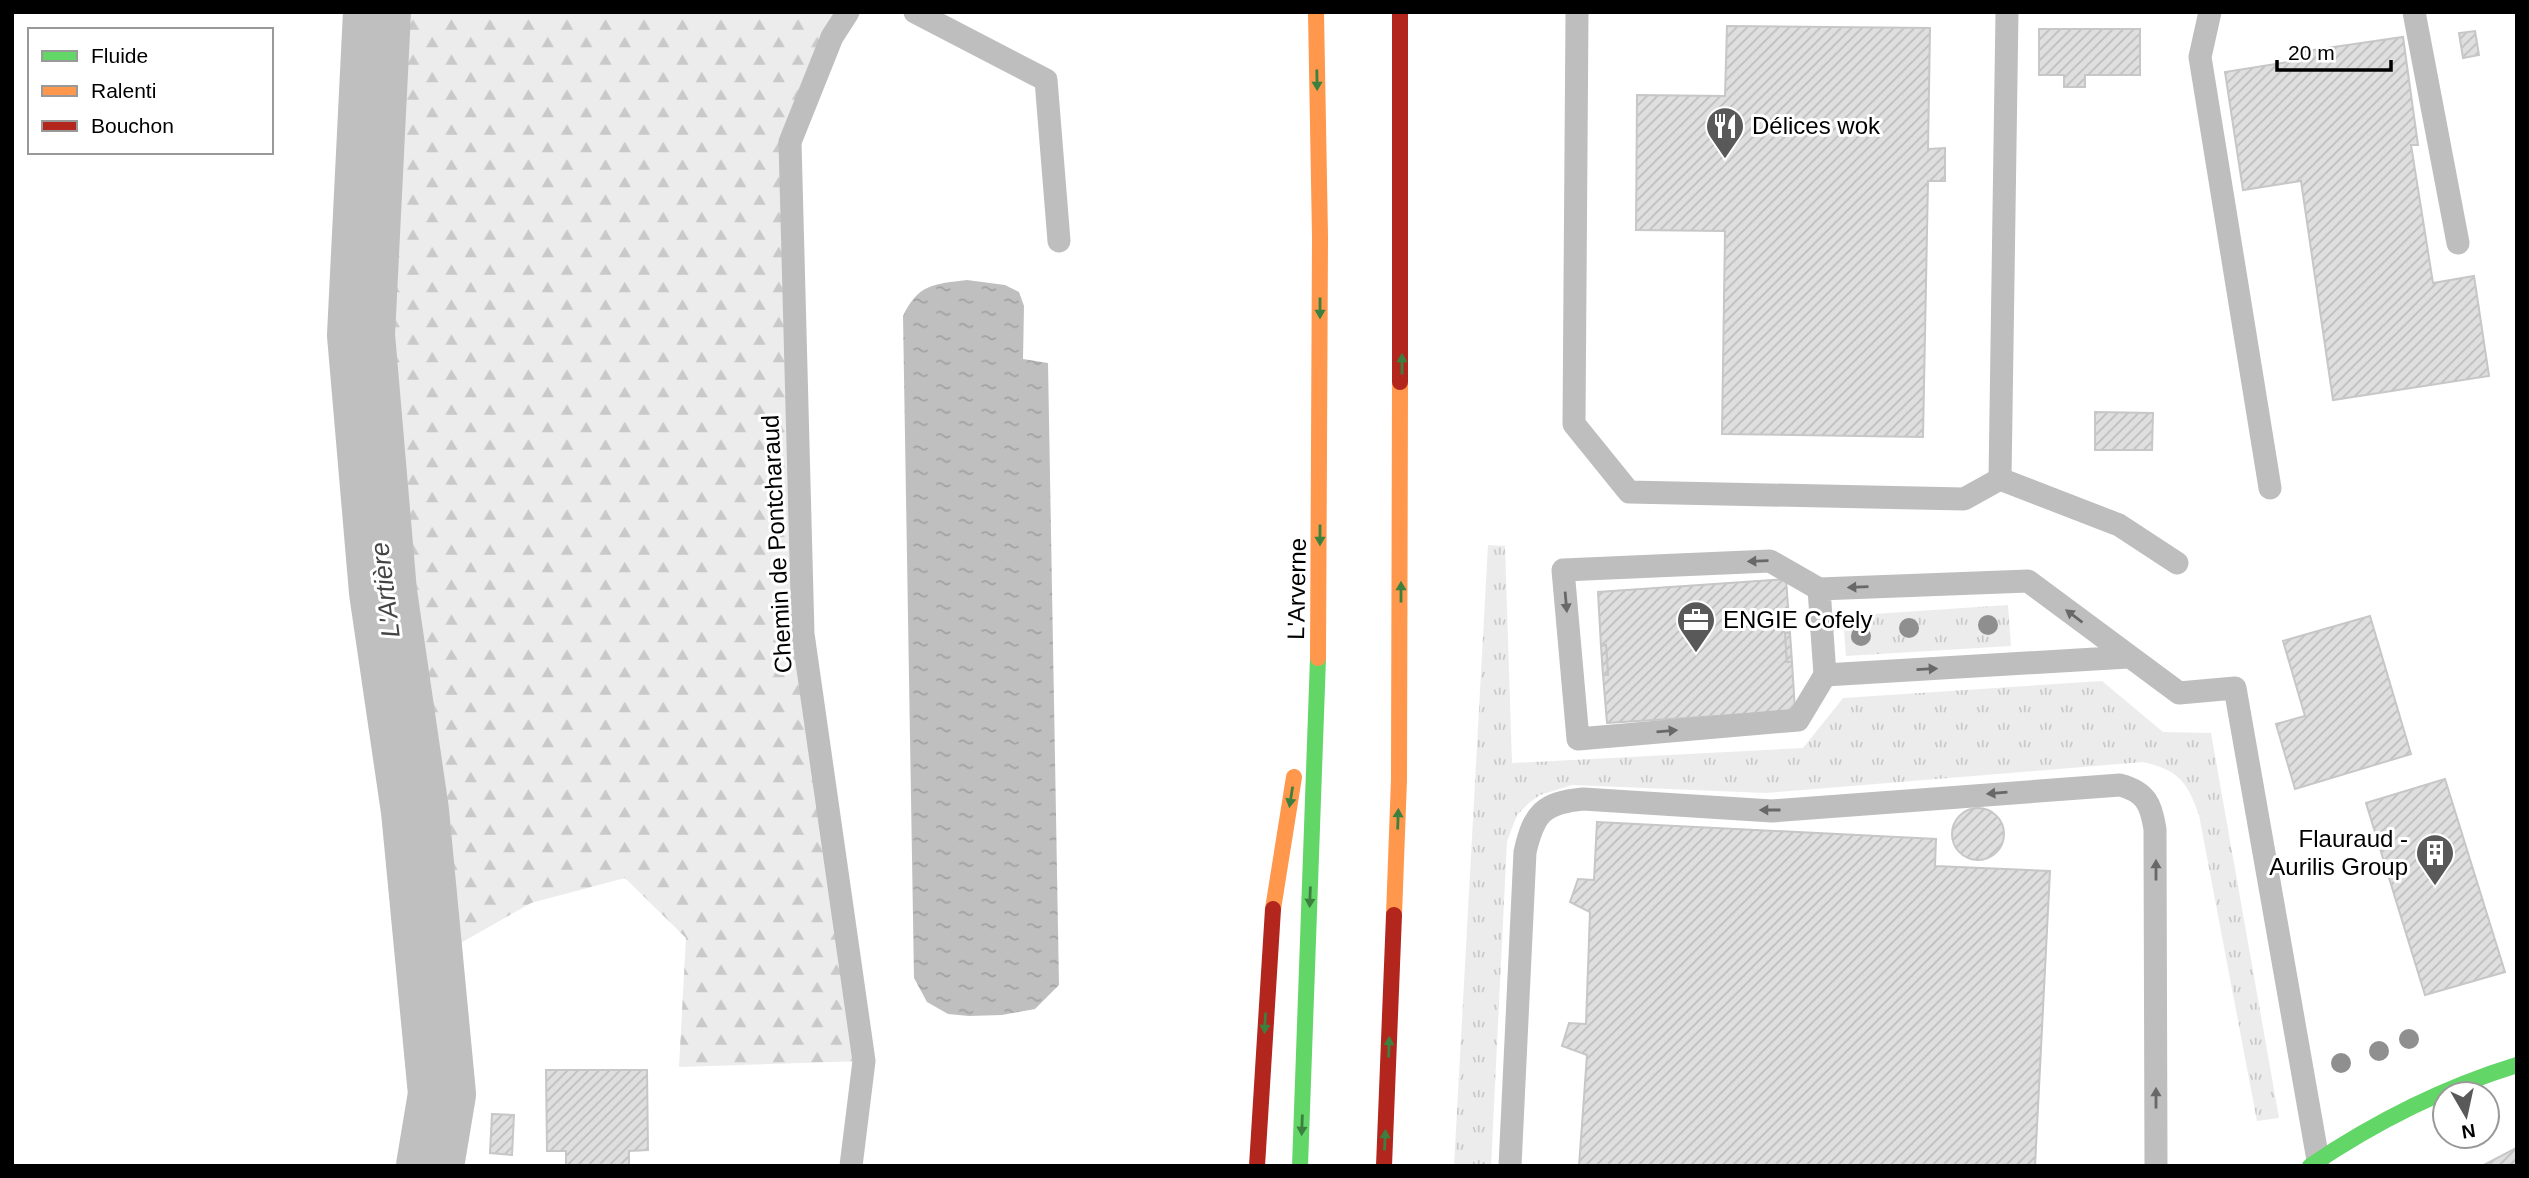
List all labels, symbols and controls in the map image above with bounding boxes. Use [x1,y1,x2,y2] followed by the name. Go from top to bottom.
[28,28,273,154] legend
[2277,28,2391,72] scale bar
[2288,41,2335,64] text: 20 m
[91,44,148,67] text: Fluide
[1311,70,1323,92] one-way arrow
[91,79,156,102] text: Ralenti
[1704,105,1746,160] restaurant icon: Délices wok
[1752,112,1881,139] place label: Délices wok
[91,114,174,137] text: Bouchon
[1314,297,1326,319] one-way arrow
[1396,353,1407,375] one-way arrow
[756,414,797,674] street label: Chemin de Pontcharaud
[1314,525,1326,547] one-way arrow
[1282,538,1311,640] street label: L'Arverne
[364,541,406,639] water label: L'Artière
[1747,556,1769,567] one-way arrow
[1395,581,1407,603] one-way arrow
[1847,582,1869,593] one-way arrow
[1561,591,1572,613] one-way arrow
[1675,599,1717,654] office icon: ENGIE Cofely
[1723,606,1872,633] place label: ENGIE Cofely
[2065,608,2083,623] one-way arrow
[1916,663,1938,674] one-way arrow
[1657,725,1679,736] one-way arrow
[1285,786,1296,808] one-way arrow
[1986,788,2008,799] one-way arrow
[1759,804,1781,816] one-way arrow
[1392,808,1403,830] one-way arrow
[2269,825,2408,880] place label: Flauraud - Aurilis Group
[2414,832,2456,887] building icon: Flauraud - Aurilis Group
[2150,859,2162,881] one-way arrow
[1304,887,1316,909] one-way arrow
[1259,1012,1270,1034] one-way arrow
[1383,1035,1394,1057] one-way arrow
[2431,1080,2501,1150] north arrow
[2150,1086,2162,1108] one-way arrow
[1296,1114,1307,1136] one-way arrow
[2460,1120,2477,1143] text: N
[1380,1129,1391,1151] one-way arrow

